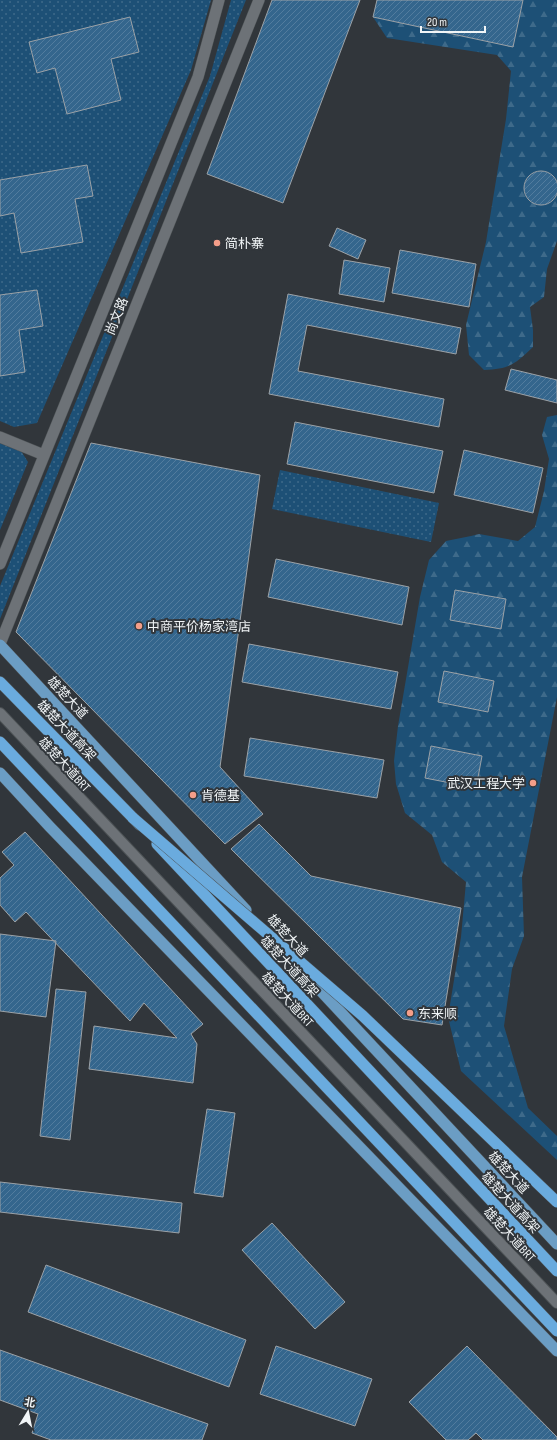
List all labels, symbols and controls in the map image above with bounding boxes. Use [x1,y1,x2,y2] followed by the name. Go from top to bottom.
[421,8,485,34] scale bar
[427,15,447,30] text: 20 m
[225,236,264,252] place label: 简朴寨
[212,238,222,248] marker: 简朴寨
[102,295,132,337] street label: 尚文路
[147,619,251,635] place label: 中商平价杨家湾店
[134,621,144,631] marker: 中商平价杨家湾店
[44,673,91,722] street label: 雄楚大道
[33,697,99,764] street label: 雄楚大道高架
[35,734,94,795] street label: 雄楚大道BRT
[447,776,525,792] place label: 武汉工程大学
[528,778,538,788] marker: 武汉工程大学
[201,788,240,804] place label: 肯德基
[188,790,198,800] marker: 肯德基
[264,911,311,960] street label: 雄楚大道
[257,933,322,1001] street label: 雄楚大道高架
[258,969,317,1030] street label: 雄楚大道BRT
[418,1006,457,1022] place label: 东来顺
[405,1008,415,1018] marker: 东来顺
[485,1148,532,1197] street label: 雄楚大道
[478,1169,543,1237] street label: 雄楚大道高架
[480,1204,539,1265] street label: 雄楚大道BRT
[8,1392,48,1432] north arrow
[23,1395,36,1410] text: 北

